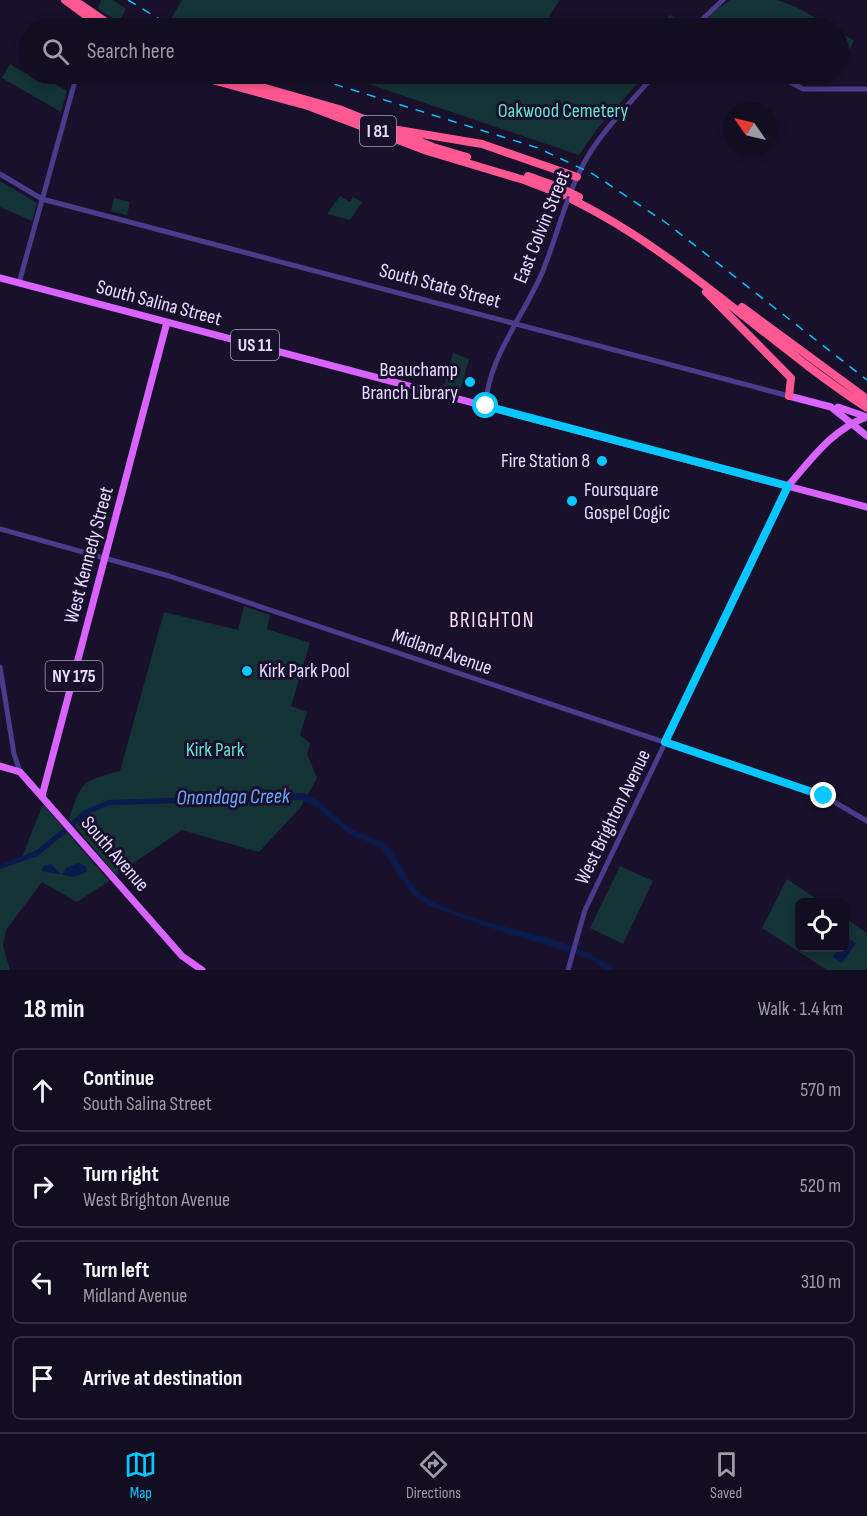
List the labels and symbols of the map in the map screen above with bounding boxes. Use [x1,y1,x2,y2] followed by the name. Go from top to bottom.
[498,99,628,123] park label: Oakwood Cemetery
[723,102,777,156] north arrow
[360,116,396,146] road number: I 81
[509,167,575,287] street label: East Colvin Street
[377,258,503,314] street label: South State Street
[94,275,224,331] street label: South Salina Street
[231,330,279,360] road number: US 11
[362,358,458,405] place label: Beauchamp Branch Library
[463,375,477,389] marker: Beauchamp Branch Library
[472,392,498,418] route start
[501,449,590,473] place label: Fire Station 8
[595,454,609,468] marker: Fire Station 8
[584,478,670,525] place label: Foursquare Gospel Cogic
[59,484,119,626] street label: West Kennedy Street
[565,494,579,508] marker: Foursquare Gospel Cogic
[449,608,535,633] district label: BRIGHTON
[389,624,495,680] street label: Midland Avenue
[259,659,350,683] place label: Kirk Park Pool
[46,661,103,691] road number: NY 175
[240,664,254,678] marker: Kirk Park Pool
[186,738,245,762] park label: Kirk Park
[570,746,656,888] street label: West Brighton Avenue
[810,782,836,808] route end
[176,783,291,810] water label: Onondaga Creek
[76,811,154,897] street label: South Avenue

